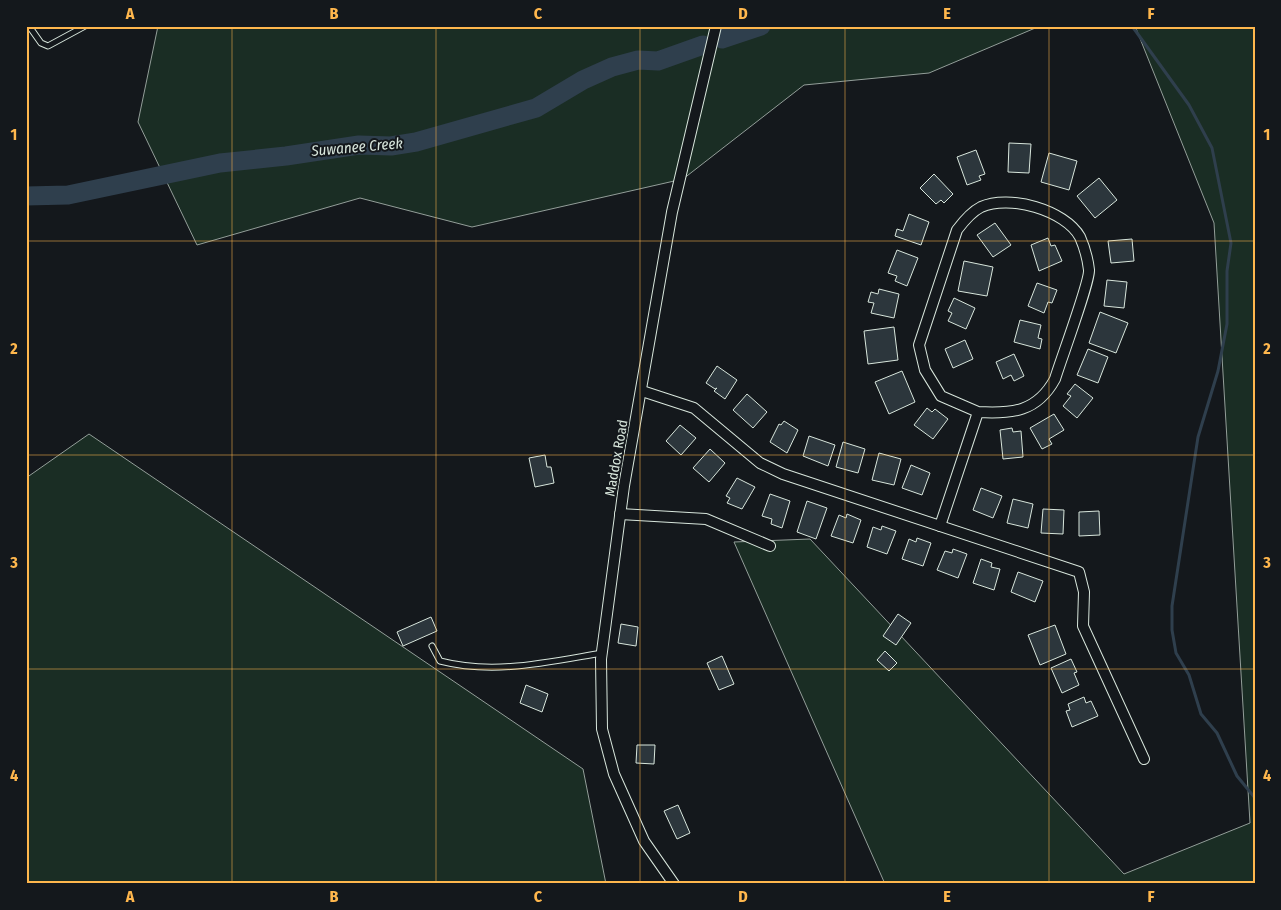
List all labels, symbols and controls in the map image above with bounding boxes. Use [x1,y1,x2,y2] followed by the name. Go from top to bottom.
[125,4,135,23] text: A
[330,4,339,23] text: B
[534,4,543,23] text: C
[738,4,748,23] text: D
[943,4,951,23] text: E
[1147,4,1155,23] text: F
[11,125,17,144] text: 1
[1264,125,1270,144] text: 1
[310,134,404,160] water label: Suwanee Creek
[9,339,18,358] text: 2
[1262,339,1271,358] text: 2
[601,418,632,498] street label: Maddox Road
[9,553,18,572] text: 3
[1262,553,1271,572] text: 3
[10,766,18,785] text: 4
[1263,766,1271,785] text: 4
[125,887,135,906] text: A
[330,887,339,906] text: B
[534,887,543,906] text: C
[738,887,748,906] text: D
[943,887,951,906] text: E
[1147,887,1155,906] text: F

